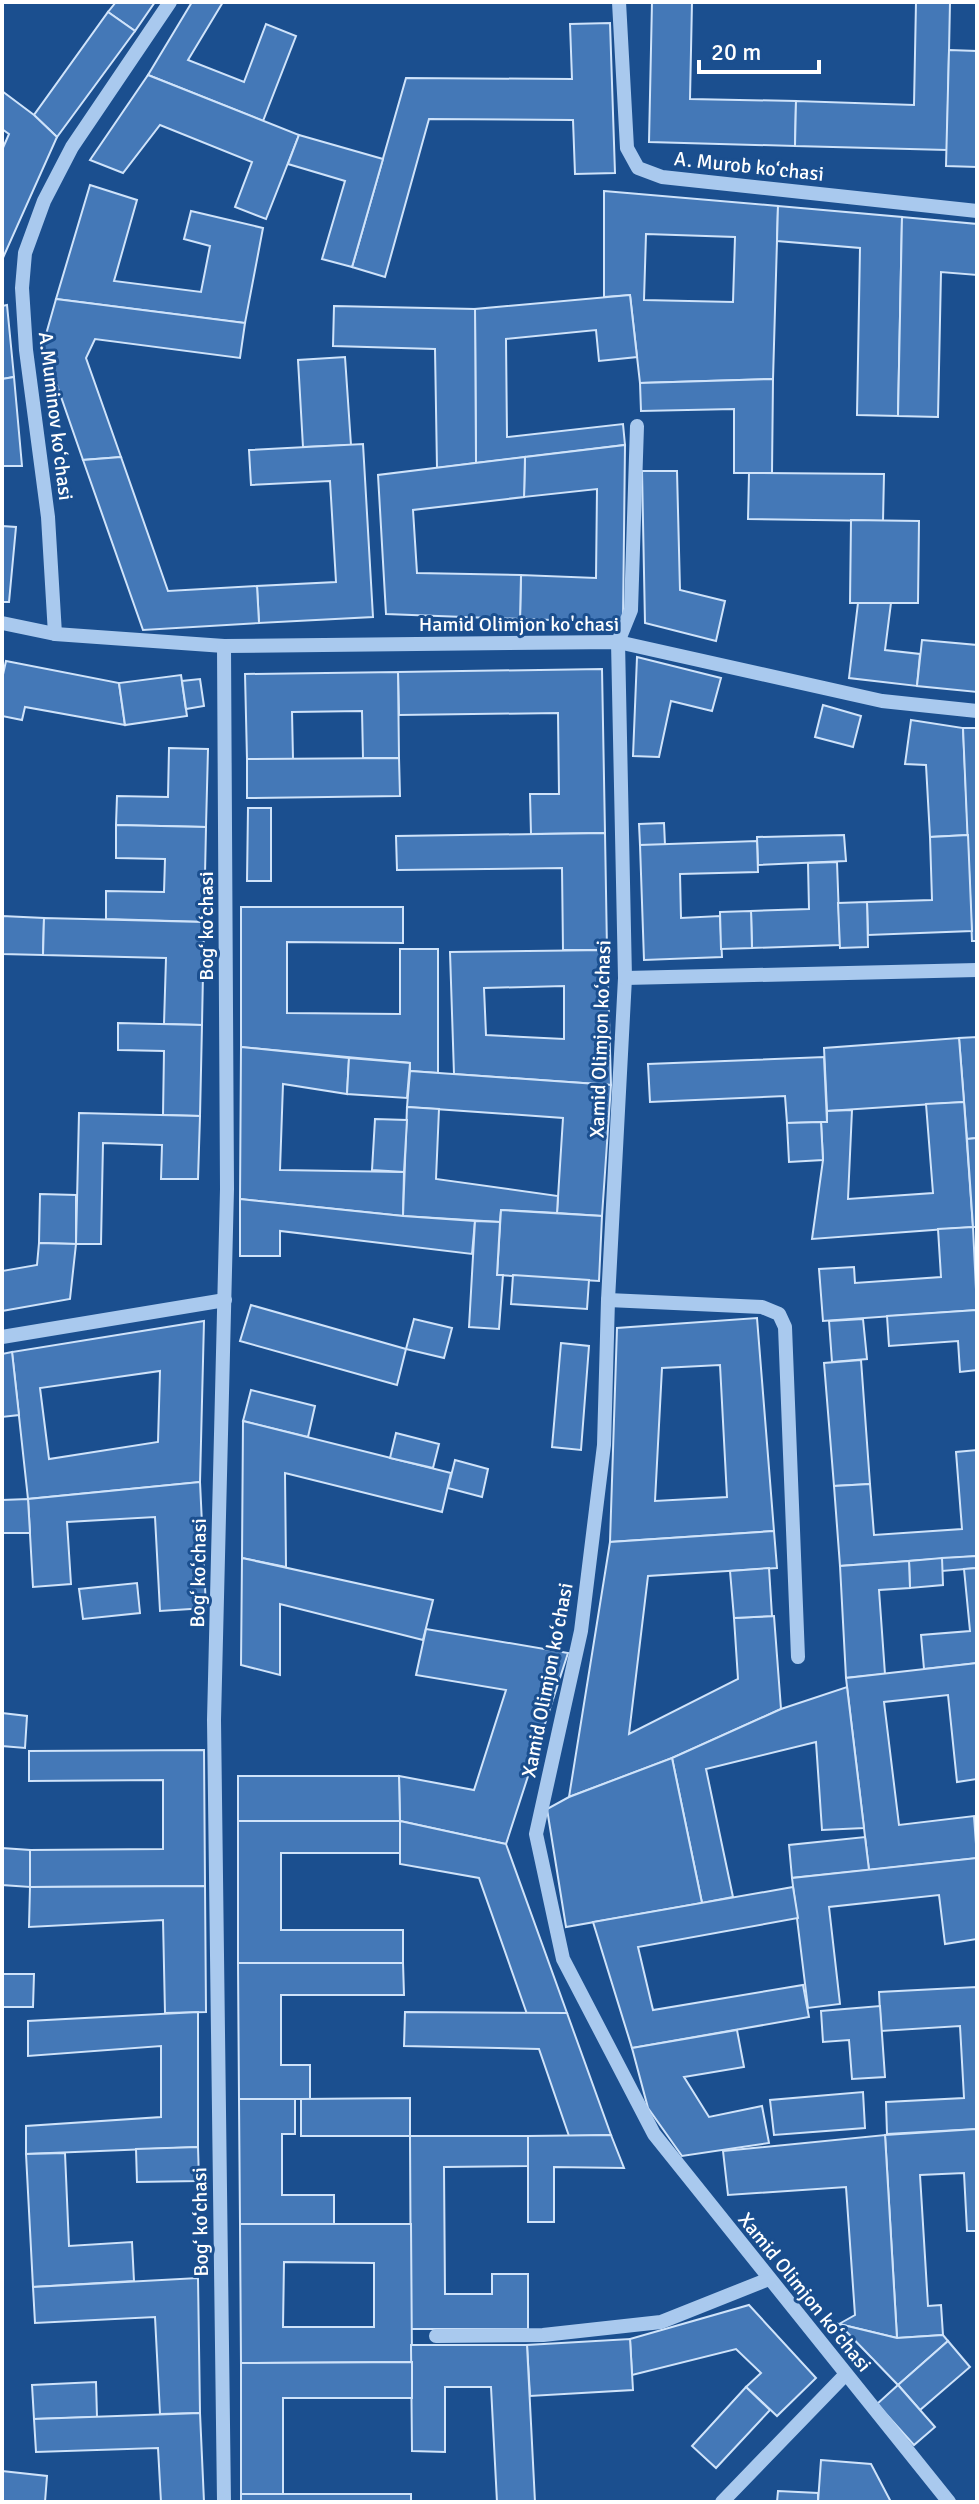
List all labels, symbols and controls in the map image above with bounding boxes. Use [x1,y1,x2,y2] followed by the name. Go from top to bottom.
[699,24,819,74] scale bar
[711,37,761,67] text: 20 m
[673,146,825,187] street label: A. Murob koʻchasi
[33,330,78,502] street label: A.Muminov koʻchasi
[419,612,619,637] street label: Hamid Olimjon ko'chasi
[194,871,219,981] street label: Bogʻ koʻchasi
[585,940,616,1138] street label: Xamid Olimjon koʻchasi
[185,1518,212,1628] street label: Bogʻ koʻchasi
[516,1581,579,1780] street label: Xamid Olimjon koʻchasi
[187,2167,214,2277] street label: Bogʻ koʻchasi
[733,2208,877,2377] street label: Xamid Olimjon koʻchasi

